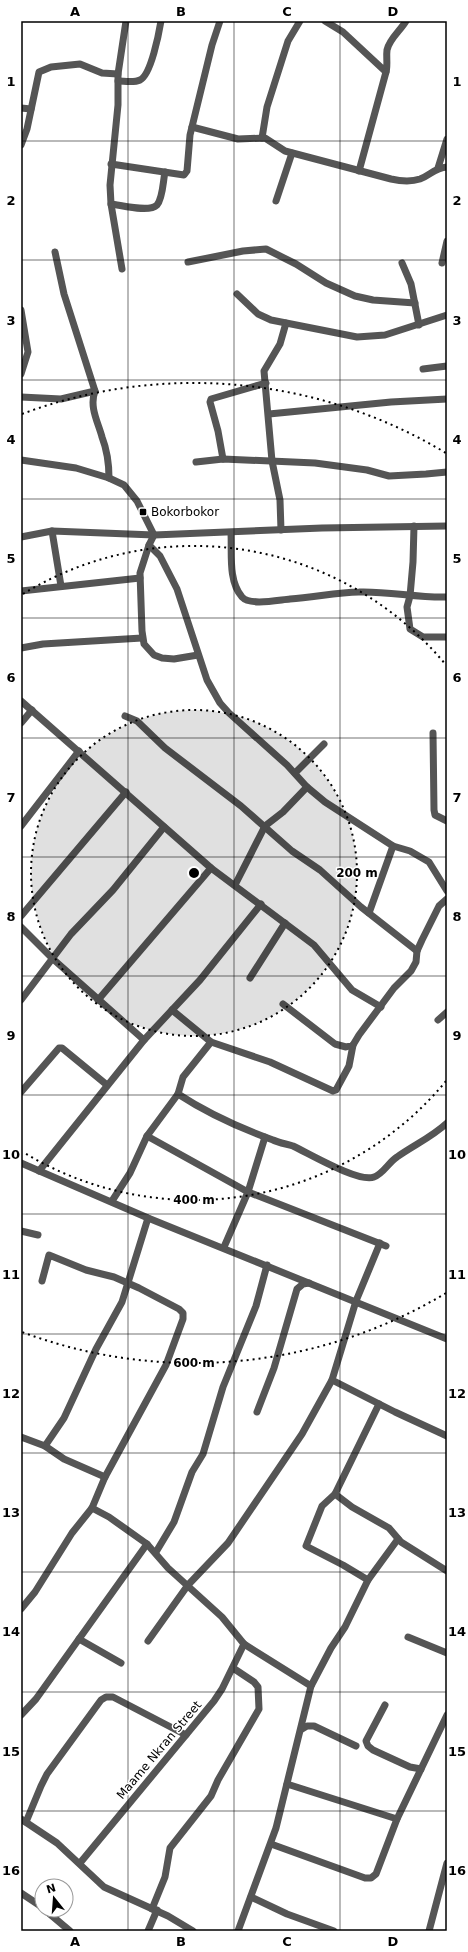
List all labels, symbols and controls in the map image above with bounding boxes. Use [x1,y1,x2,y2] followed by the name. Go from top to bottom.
[70,4,80,19] text: A
[176,4,186,19] text: B
[282,4,292,19] text: C
[388,4,399,19] text: D
[6,74,16,89] text: 1
[452,74,462,89] text: 1
[6,193,16,208] text: 2
[452,193,462,208] text: 2
[6,313,16,328] text: 3
[452,313,462,328] text: 3
[6,432,16,447] text: 4
[452,432,462,447] text: 4
[151,505,219,519] place label: Bokorbokor
[138,507,148,517] marker: Bokorbokor
[6,551,16,566] text: 5
[452,551,462,566] text: 5
[6,670,16,685] text: 6
[452,670,462,685] text: 6
[6,790,16,805] text: 7
[452,790,462,805] text: 7
[187,866,201,880] centre of rings
[336,866,378,880] text: 200 m
[6,909,16,924] text: 8
[452,909,462,924] text: 8
[6,1028,16,1043] text: 9
[452,1028,462,1043] text: 9
[2,1147,20,1162] text: 10
[448,1147,466,1162] text: 10
[173,1193,215,1207] text: 400 m
[2,1267,20,1282] text: 11
[448,1267,466,1282] text: 11
[173,1356,215,1370] text: 600 m
[2,1386,20,1401] text: 12
[448,1386,466,1401] text: 12
[2,1505,20,1520] text: 13
[448,1505,466,1520] text: 13
[2,1624,20,1639] text: 14
[448,1624,466,1639] text: 14
[114,1698,204,1802] street label: Maame Nkran Street
[2,1744,20,1759] text: 15
[448,1744,466,1759] text: 15
[2,1863,20,1878] text: 16
[448,1863,466,1878] text: 16
[34,1878,74,1918] north arrow
[45,1881,58,1896] text: N
[70,1934,80,1949] text: A
[176,1934,186,1949] text: B
[282,1934,292,1949] text: C
[388,1934,399,1949] text: D

